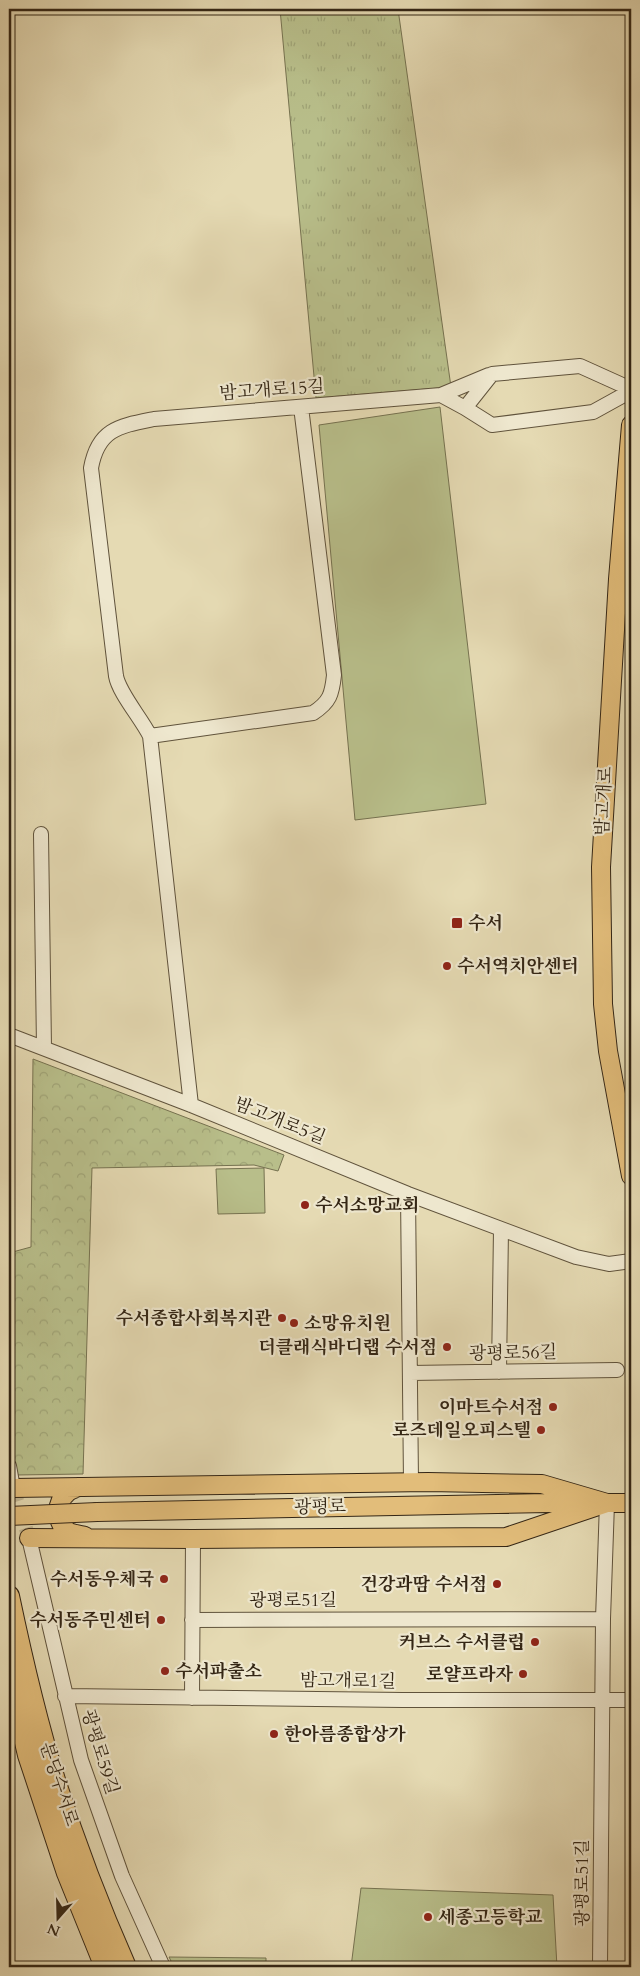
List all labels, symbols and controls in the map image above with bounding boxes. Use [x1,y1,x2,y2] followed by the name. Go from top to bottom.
[219,374,325,406] street label: 밤고개로15길
[590,766,618,836] street label: 밤고개로
[468,911,503,936] place label: 수서
[450,916,464,930] marker: 수서
[457,954,579,979] place label: 수서역치안센터
[441,960,453,972] marker: 수서역치안센터
[231,1091,329,1151] street label: 밤고개로5길
[315,1193,419,1218] place label: 수서소망교회
[299,1199,311,1211] marker: 수서소망교회
[116,1306,273,1331] place label: 수서종합사회복지관
[304,1311,391,1336] place label: 소망유치원
[276,1312,288,1324] marker: 수서종합사회복지관
[288,1317,300,1329] marker: 소망유치원
[258,1335,437,1360] place label: 더클래식바디랩 수서점
[469,1340,557,1366] street label: 광평로56길
[441,1341,453,1353] marker: 더클래식바디랩 수서점
[439,1395,543,1420] place label: 이마트수서점
[547,1401,559,1413] marker: 이마트수서점
[392,1418,531,1443] place label: 로즈데일오피스텔
[535,1424,547,1436] marker: 로즈데일오피스텔
[294,1494,346,1520] street label: 광평로
[50,1567,155,1592] place label: 수서동우체국
[360,1572,487,1597] place label: 건강과땀 수서점
[158,1573,170,1585] marker: 수서동우체국
[491,1578,503,1590] marker: 건강과땀 수서점
[249,1588,337,1613] street label: 광평로51길
[29,1608,151,1633] place label: 수서동주민센터
[155,1614,167,1626] marker: 수서동주민센터
[398,1630,525,1655] place label: 커브스 수서클럽
[529,1636,541,1648] marker: 커브스 수서클럽
[175,1659,263,1684] place label: 수서파출소
[426,1662,514,1687] place label: 로얄프라자
[159,1665,171,1677] marker: 수서파출소
[300,1668,396,1694] street label: 밤고개로1길
[517,1668,529,1680] marker: 로얄프라자
[75,1706,125,1798] street label: 광평로59길
[284,1722,406,1747] place label: 한아름종합상가
[268,1728,280,1740] marker: 한아름종합상가
[34,1739,84,1829] street label: 분당수서로
[570,1839,595,1927] street label: 광평로51길
[32,1894,82,1944] north arrow
[438,1905,543,1930] place label: 세종고등학교
[422,1911,434,1923] marker: 세종고등학교
[45,1919,63,1941] text: N

